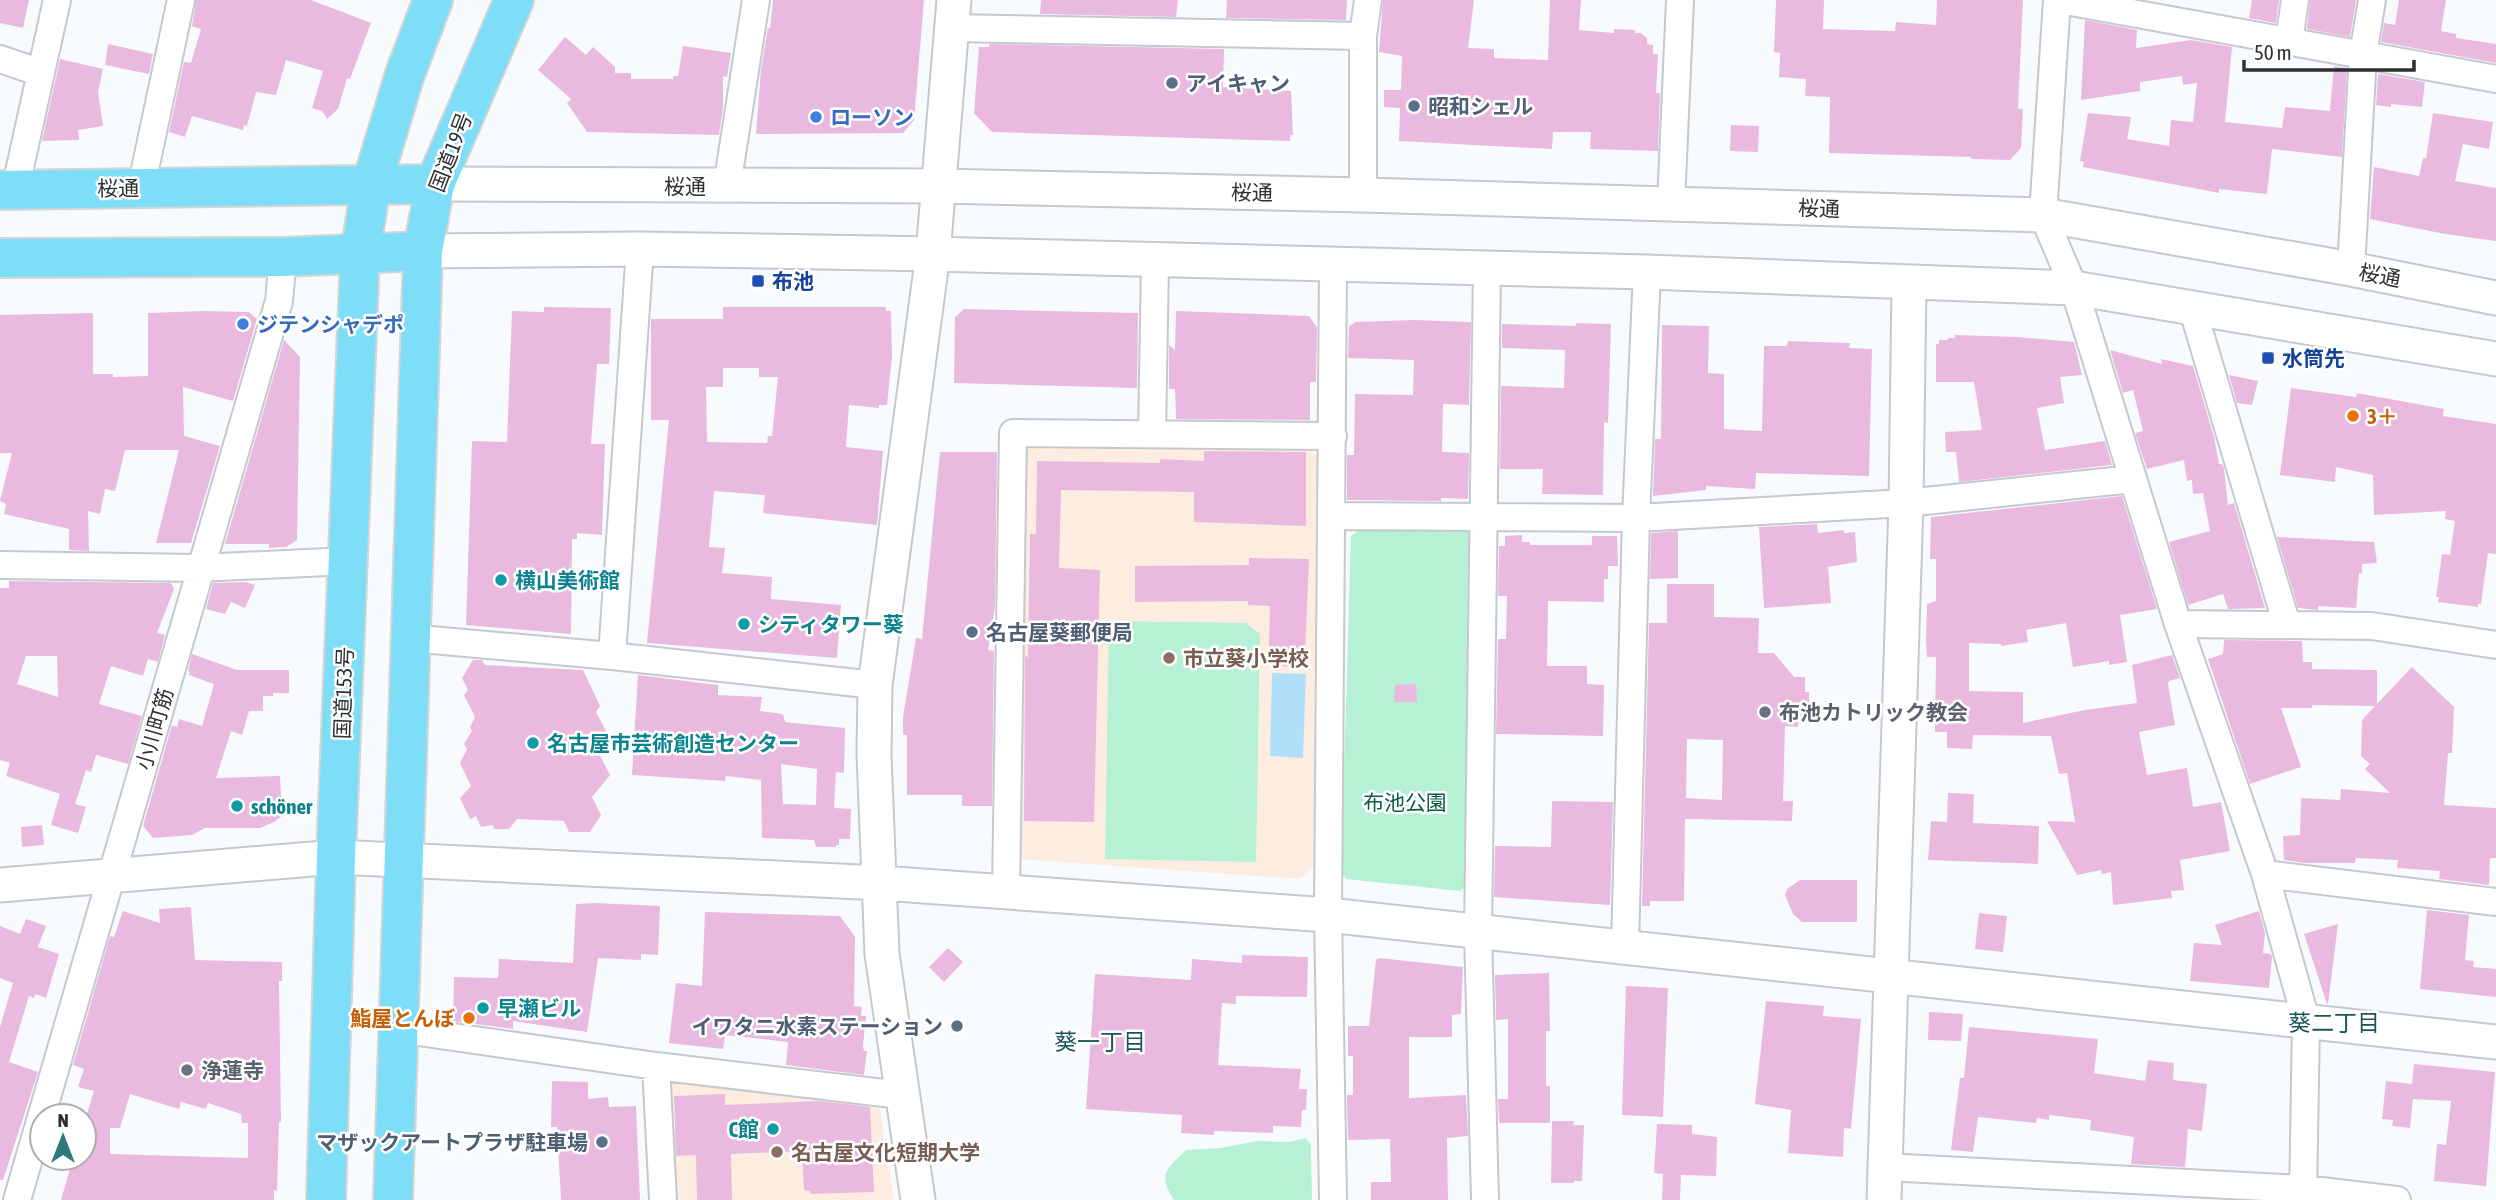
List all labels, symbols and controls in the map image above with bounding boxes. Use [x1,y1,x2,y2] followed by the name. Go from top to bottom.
[2244,28,2414,72] scale bar
[2254,40,2292,64] text: 50 m
[1186,71,1290,95] place label: アイキャン
[1164,75,1180,91] marker: アイキャン
[1428,94,1533,118] place label: 昭和シェル
[1406,98,1422,114] marker: 昭和シェル
[830,105,914,129] place label: ローソン
[424,109,476,195] street label: 国道19号
[808,109,824,125] marker: ローソン
[664,174,706,198] street label: 桜通
[97,176,139,200] street label: 桜通
[1231,180,1273,204] street label: 桜通
[1798,195,1840,221] street label: 桜通
[2357,259,2403,291] street label: 桜通
[772,269,814,293] place label: 布池
[750,273,766,289] marker: 布池
[257,312,404,336] place label: ジテンシャデポ
[235,316,251,332] marker: ジテンシャデポ
[2282,346,2345,370] place label: 水筒先
[2260,350,2276,366] marker: 水筒先
[2367,404,2398,428] place label: 3＋
[2345,408,2361,424] marker: 3＋
[515,568,620,592] place label: 横山美術館
[493,572,509,588] marker: 横山美術館
[758,612,904,636] place label: シティタワー葵
[736,616,752,632] marker: シティタワー葵
[986,620,1133,644] place label: 名古屋葵郵便局
[964,624,980,640] marker: 名古屋葵郵便局
[329,646,357,740] street label: 国道153号
[1183,646,1309,670] place label: 市立葵小学校
[1161,650,1177,666] marker: 市立葵小学校
[131,685,177,773] street label: 小川町筋
[1779,700,1968,724] place label: 布池カトリック教会
[1757,704,1773,720] marker: 布池カトリック教会
[547,731,799,755] place label: 名古屋市芸術創造センター
[525,735,541,751] marker: 名古屋市芸術創造センター
[1363,790,1447,814] park label: 布池公園
[251,794,313,818] place label: schöner
[229,798,245,814] marker: schöner
[497,996,581,1020] place label: 早瀬ビル
[475,1000,491,1016] marker: 早瀬ビル
[350,1006,455,1030] place label: 鮨屋とんぼ
[461,1010,477,1026] marker: 鮨屋とんぼ
[2288,1010,2380,1036] district label: 葵二丁目
[691,1014,943,1038] place label: イワタニ水素ステーション
[949,1018,965,1034] marker: イワタニ水素ステーション
[1054,1029,1146,1055] district label: 葵一丁目
[201,1058,264,1082] place label: 浄蓮寺
[179,1062,195,1078] marker: 浄蓮寺
[28,1102,98,1172] north arrow
[57,1109,69,1131] text: N
[729,1117,759,1141] place label: C館
[765,1121,781,1137] marker: C館
[316,1130,588,1154] place label: マザックアートプラザ駐車場
[594,1134,610,1150] marker: マザックアートプラザ駐車場
[791,1140,980,1164] place label: 名古屋文化短期大学
[769,1144,785,1160] marker: 名古屋文化短期大学

